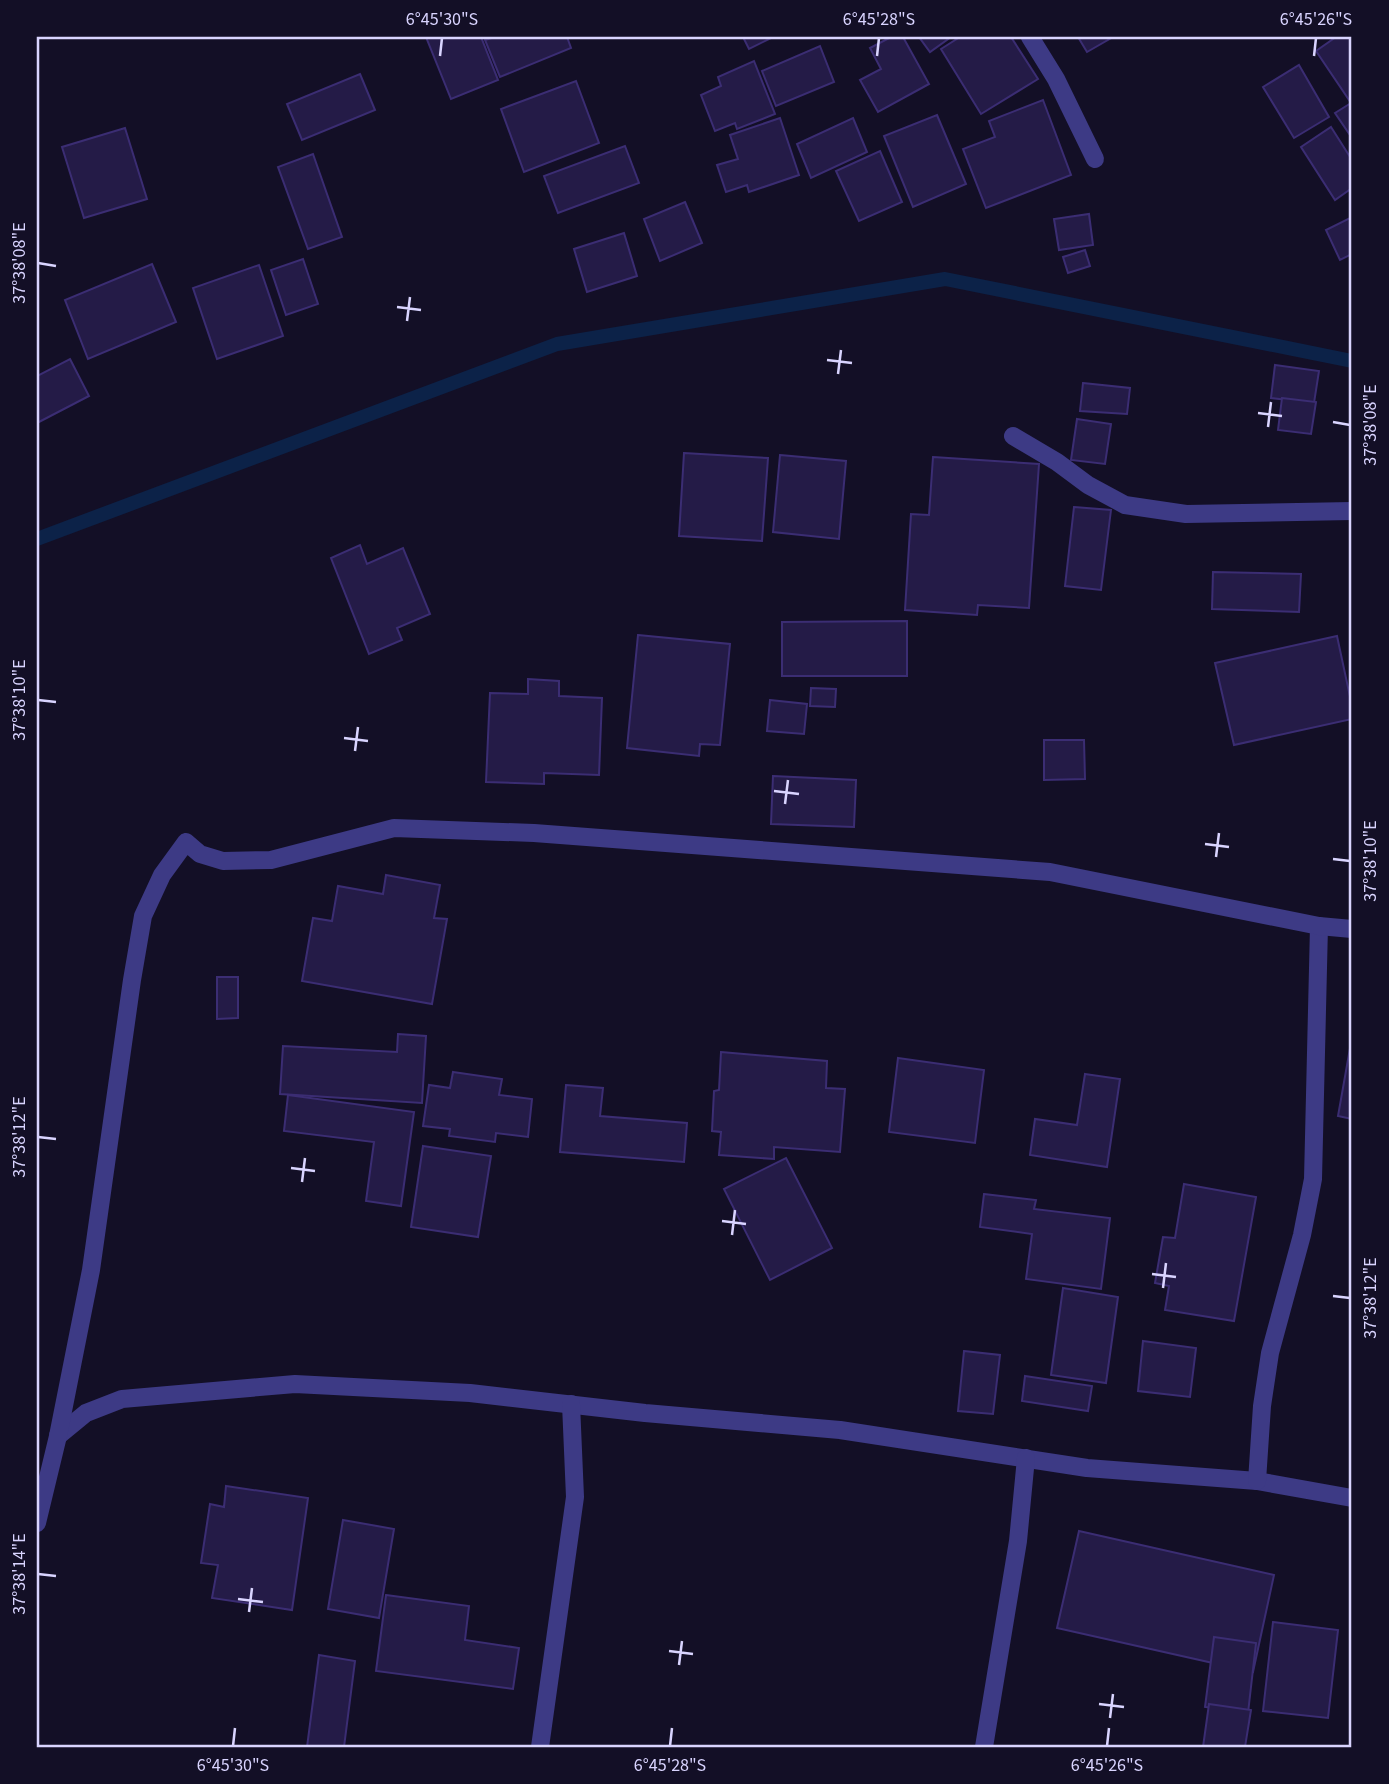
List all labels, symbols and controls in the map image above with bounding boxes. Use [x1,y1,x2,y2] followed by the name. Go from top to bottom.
[406,7,478,32] text: 6°45'30"S
[843,7,915,32] text: 6°45'28"S
[1280,7,1352,32] text: 6°45'26"S
[7,222,32,304] text: 37°38'08"E
[1358,384,1383,466] text: 37°38'08"E
[7,659,32,741] text: 37°38'10"E
[1358,820,1383,902] text: 37°38'10"E
[7,1096,32,1178] text: 37°38'12"E
[1358,1257,1383,1339] text: 37°38'12"E
[7,1533,32,1615] text: 37°38'14"E
[197,1753,269,1778] text: 6°45'30"S
[634,1753,706,1778] text: 6°45'28"S
[1071,1753,1143,1778] text: 6°45'26"S

